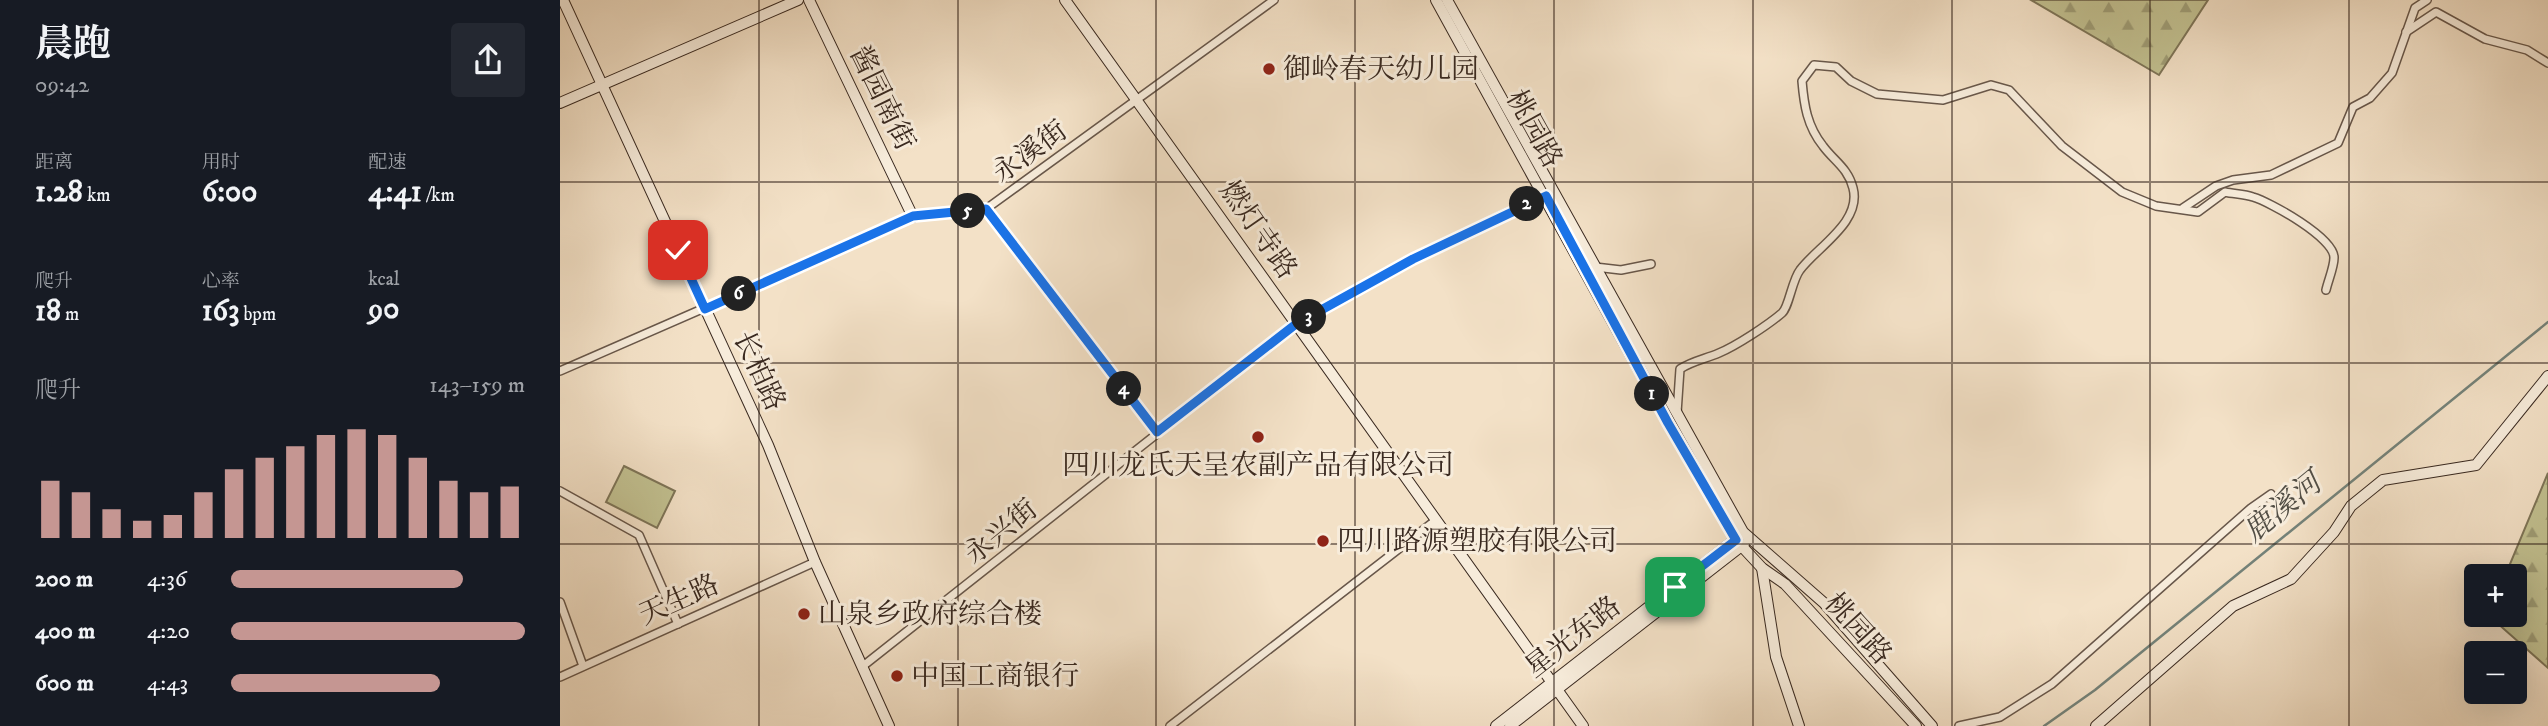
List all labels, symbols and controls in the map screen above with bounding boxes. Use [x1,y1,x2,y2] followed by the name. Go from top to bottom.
[35,21,111,69] text: 晨跑
[451,23,525,97] button: share
[842,40,922,156] street label: 酱园南街
[1283,52,1479,87] place label: 御岭春天幼儿园
[1261,61,1277,77] marker: 御岭春天幼儿园
[35,71,89,100] text: 09:42
[1498,84,1570,174] street label: 桃园路
[986,113,1074,191] street label: 永溪街
[35,151,73,174] text: 距离
[202,151,240,174] text: 用时
[368,151,406,174] text: 配速
[35,174,83,211] text: 1.28
[202,174,257,211] text: 6:00
[368,174,422,211] text: 4:41
[1212,174,1304,286] street label: 燃灯寺路
[83,184,111,207] text: km
[422,184,455,207] text: /km
[1510,186,1544,222] pin: 2
[1522,192,1531,215] text: 2
[950,194,986,228] pin: 5
[963,199,972,222] text: 5
[648,220,708,280] pin
[659,231,697,269] icon: check
[368,268,400,291] text: kcal
[35,270,73,293] text: 爬升
[202,270,240,293] text: 心率
[722,276,756,312] pin: 6
[734,282,743,305] text: 6
[368,291,399,328] text: 90
[35,293,61,330] text: 18
[202,293,239,330] text: 163
[1292,300,1326,334] pin: 3
[61,303,79,326] text: m
[239,303,276,326] text: bpm
[1305,305,1312,328] text: 3
[725,326,793,416] street label: 长柏路
[429,371,525,400] text: 143–159 m
[1106,372,1142,406] pin: 4
[35,376,81,405] text: 爬升
[1634,376,1670,412] pin: 1
[1118,377,1129,400] text: 4
[1648,382,1655,405] text: 1
[1250,429,1266,445] marker: 四川龙氏天呈农副产品有限公司
[1062,448,1454,483] place label: 四川龙氏天呈农副产品有限公司
[2236,462,2333,551] water label: 鹿溪河
[957,492,1045,572] street label: 永兴街
[1337,524,1617,559] place label: 四川路源塑胶有限公司
[1315,533,1331,549] marker: 四川路源塑胶有限公司
[1645,557,1705,617] pin
[2464,564,2527,704] map controls
[2464,564,2527,627] button: +
[35,565,93,594] text: 200 m
[147,565,187,594] text: 4:36
[634,567,724,633] street label: 天生路
[1656,568,1694,606] icon: arrive
[1817,586,1899,672] street label: 桃园路
[1518,589,1628,685] street label: 星光东路
[818,597,1042,632] place label: 山泉乡政府综合楼
[796,606,812,622] marker: 山泉乡政府综合楼
[35,617,95,646] text: 400 m
[147,617,190,646] text: 4:20
[2464,641,2527,704] button: −
[911,659,1079,694] place label: 中国工商银行
[889,668,905,684] marker: 中国工商银行
[35,669,94,698] text: 600 m
[147,669,188,698] text: 4:43

